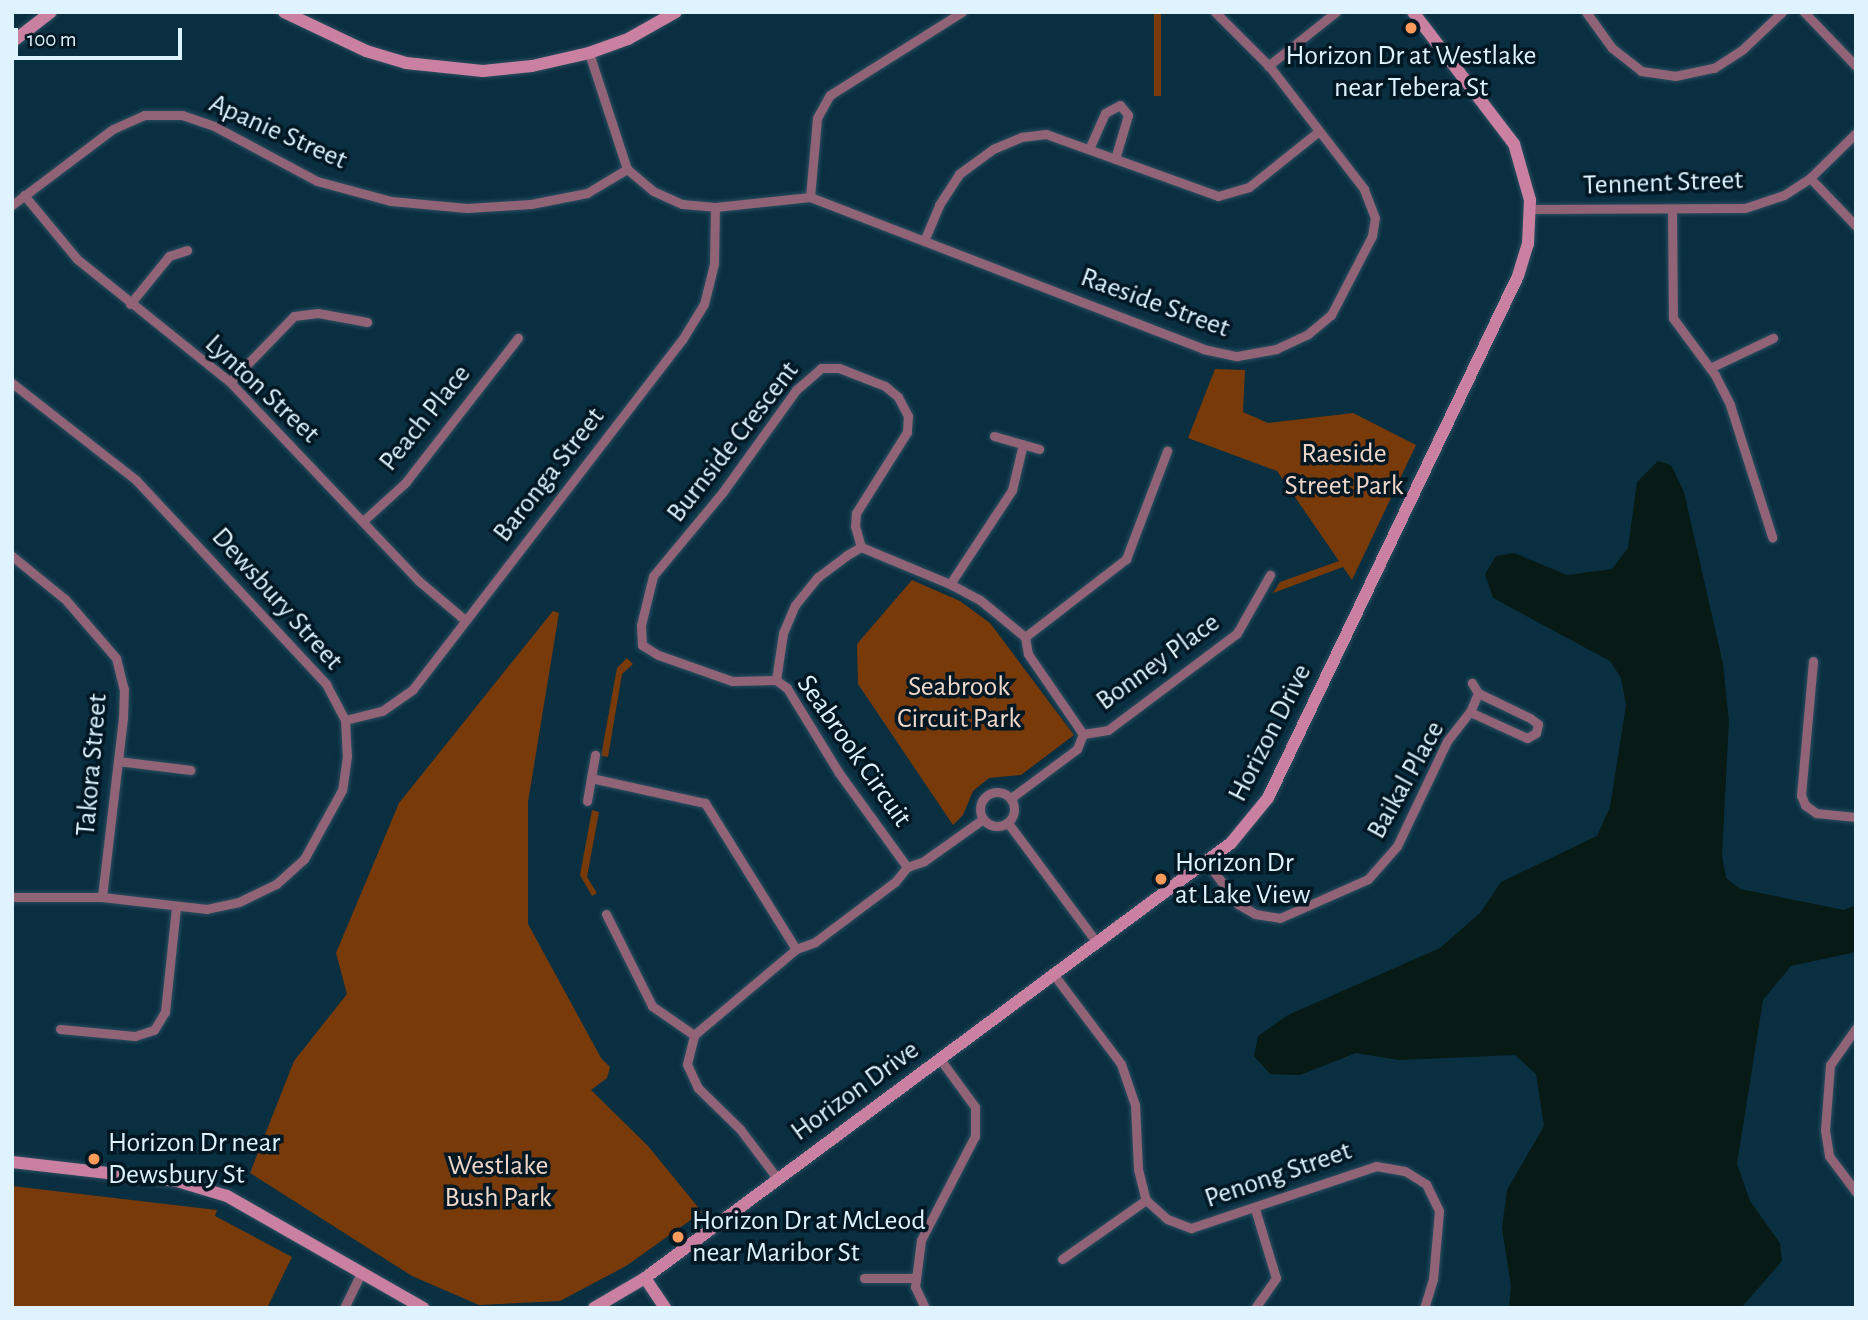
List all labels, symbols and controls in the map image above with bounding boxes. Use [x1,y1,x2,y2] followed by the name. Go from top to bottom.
[18,14,186,58] scale bar
[1403,20,1419,36] marker: Horizon Dr at Westlake near Tebera St
[27,29,77,50] text: 100 m
[1286,39,1536,105] place label: Horizon Dr at Westlake near Tebera St
[204,87,352,177] street label: Apanie Street
[1582,163,1744,203] street label: Tennent Street
[1076,261,1234,345] street label: Raeside Street
[198,327,326,451] street label: Lynton Street
[660,355,806,529] street label: Burnside Crescent
[372,358,478,478] street label: Peach Place
[486,401,612,549] street label: Baronga Street
[1285,437,1403,503] park label: Raeside Street Park
[204,521,350,677] street label: Dewsbury Street
[1090,606,1226,718] street label: Bonney Place
[1221,659,1319,807] street label: Horizon Drive
[789,669,919,833] street label: Seabrook Circuit
[897,670,1021,736] park label: Seabrook Circuit Park
[69,692,115,838] street label: Takora Street
[1360,715,1452,845] street label: Baikal Place
[1175,846,1310,912] place label: Horizon Dr at Lake View
[1153,871,1169,887] marker: Horizon Dr at Lake View
[785,1033,925,1149] street label: Horizon Drive
[108,1126,280,1192] place label: Horizon Dr near Dewsbury St
[1200,1134,1356,1216] street label: Penong Street
[444,1149,552,1215] park label: Westlake Bush Park
[86,1151,102,1167] marker: Horizon Dr near Dewsbury St
[692,1204,926,1270] place label: Horizon Dr at McLeod near Maribor St
[670,1229,686,1245] marker: Horizon Dr at McLeod near Maribor St

